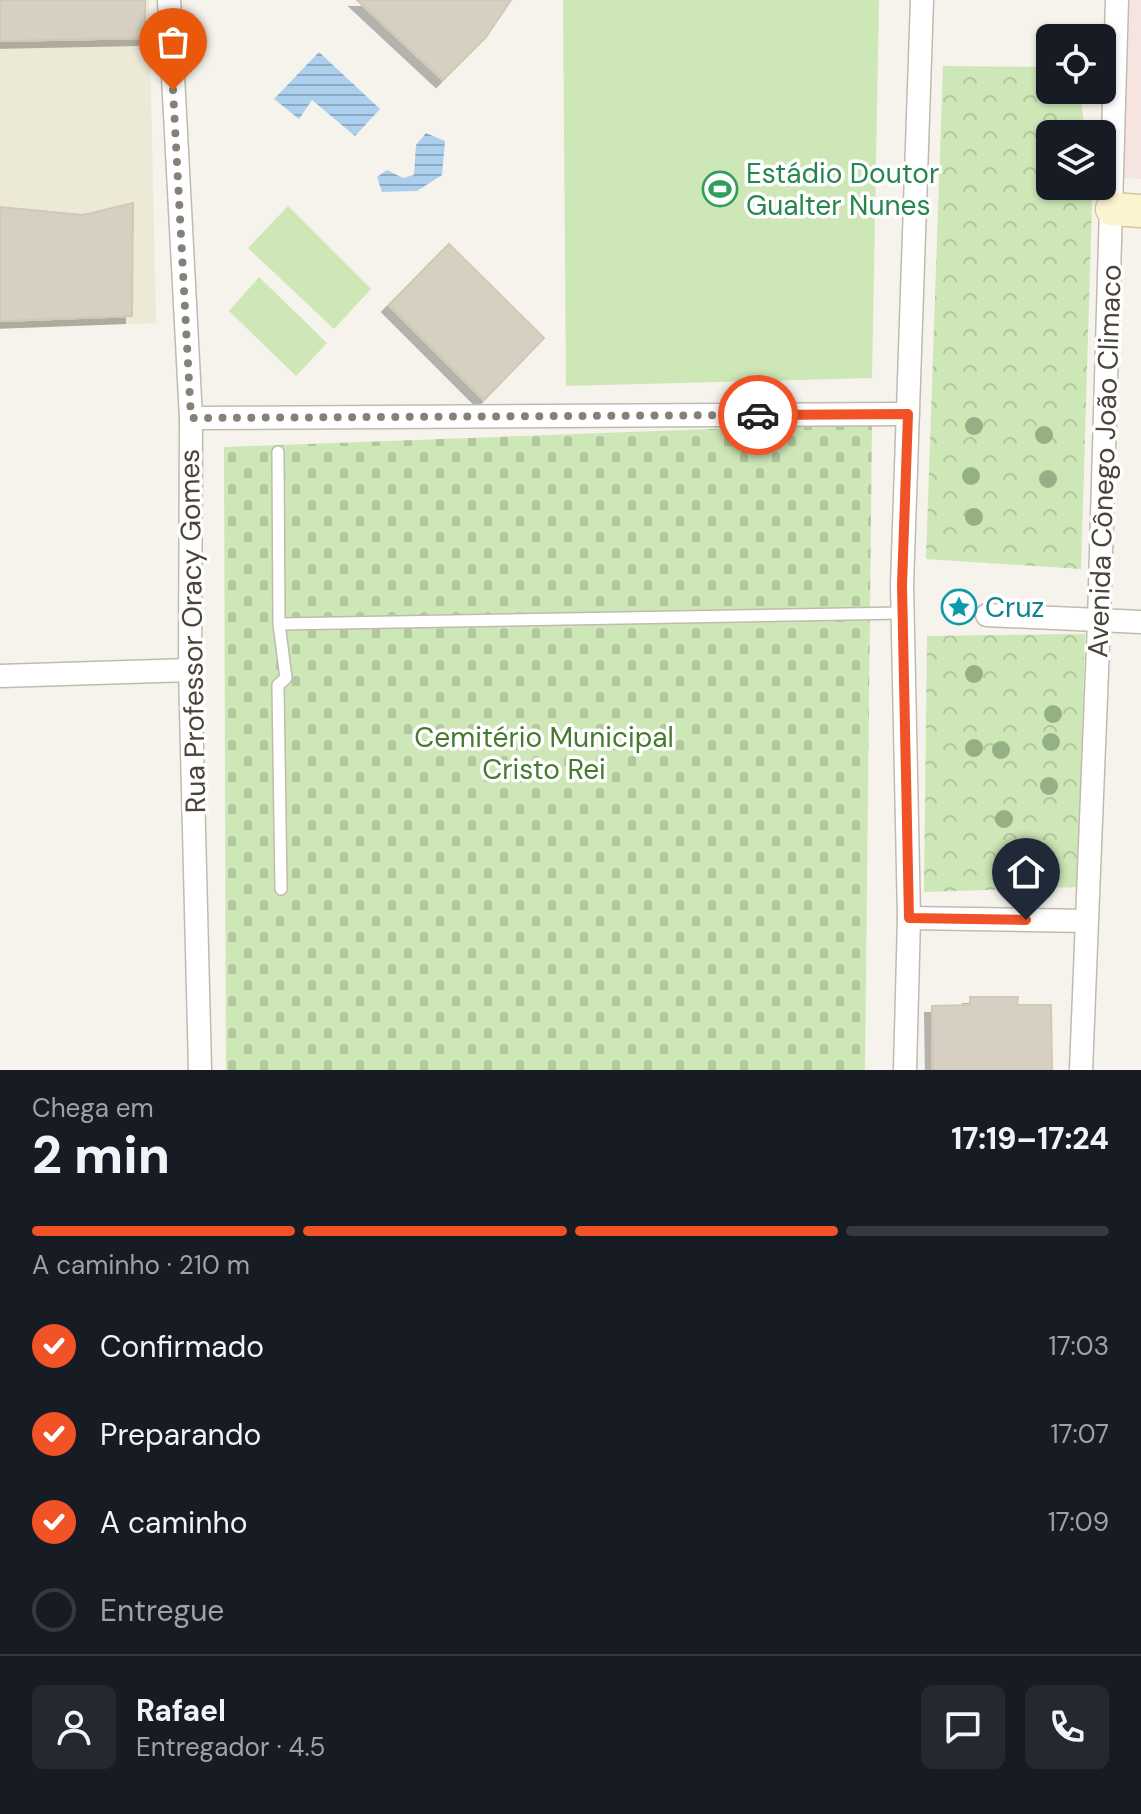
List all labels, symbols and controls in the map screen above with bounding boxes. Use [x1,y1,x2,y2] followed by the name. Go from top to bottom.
[139,8,207,90] pin
[151,20,195,64] icon: bag
[1036,24,1116,200] map controls
[1036,24,1116,104] button: locate
[1036,120,1116,200] button: layers
[746,155,939,224] place label: Estádio Doutor Gualter Nunes
[701,170,739,208] sports icon: Estádio Doutor Gualter Nunes
[1079,264,1130,658] street label: Avenida Cônego João Climaco
[718,375,798,455] courier
[736,393,780,437] icon: car
[171,448,214,814] street label: Rua Professor Oracy Gomes
[940,588,978,626] place icon: Cruz
[985,589,1044,626] place label: Cruz
[414,719,674,788] park label: Cemitério Municipal Cristo Rei
[992,838,1060,920] pin
[1004,850,1048,894] icon: home
[32,1091,154,1125] text: Chega em
[951,1119,1109,1158] text: 17:19–17:24
[32,1121,170,1189] text: 2 min
[32,1248,250,1282] text: A caminho · 210 m
[32,1324,76,1368] icon: check
[100,1327,264,1366] text: Confirmado
[1049,1329,1109,1363] text: 17:03
[32,1412,76,1456] icon: check
[100,1415,261,1454] text: Preparando
[1050,1417,1109,1451] text: 17:07
[32,1500,76,1544] icon: check
[100,1503,248,1542] text: A caminho
[1048,1505,1109,1539] text: 17:09
[100,1591,224,1630] text: Entregue
[32,1685,116,1769] button: person
[921,1685,1005,1769] button: chat
[1025,1685,1109,1769] button: phone
[136,1691,226,1730] text: Rafael
[136,1730,325,1764] text: Entregador · 4.5

